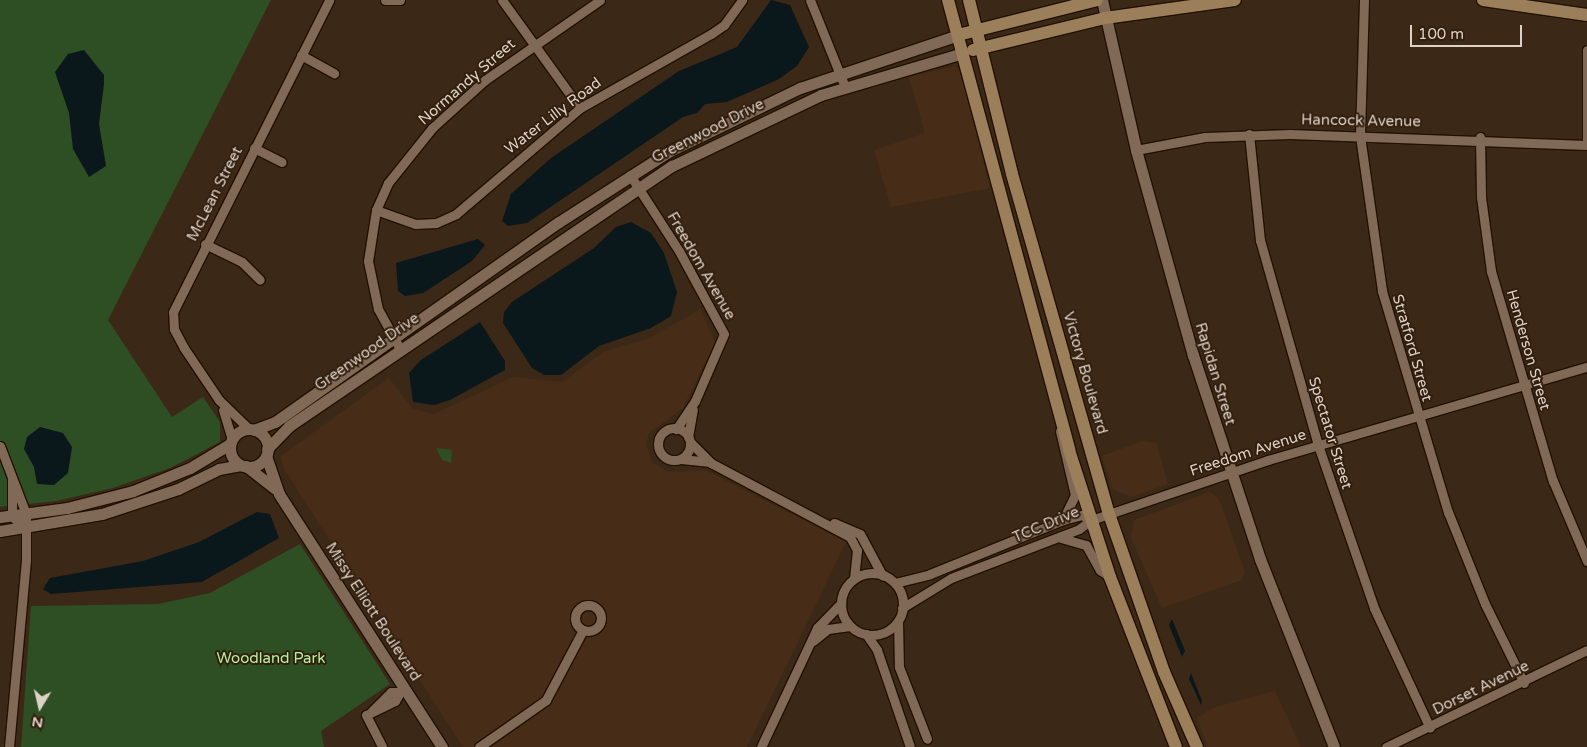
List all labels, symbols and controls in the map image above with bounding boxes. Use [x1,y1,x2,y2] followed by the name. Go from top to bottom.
[1412,15,1524,47] scale bar
[1418,25,1464,43] text: 100 m
[415,35,519,129] street label: Normandy Street
[501,74,605,158] street label: Water Lilly Road
[649,95,767,167] street label: Greenwood Drive
[1301,111,1421,131] street label: Hancock Avenue
[183,144,247,244] street label: McLean Street
[663,209,739,323] street label: Freedom Avenue
[1502,288,1554,412] street label: Henderson Street
[1388,292,1436,404] street label: Stratford Street
[311,309,423,395] street label: Greenwood Drive
[1059,310,1111,436] street label: Victory Boulevard
[1191,321,1239,427] street label: Rapidan Street
[1304,375,1356,491] street label: Spectator Street
[1188,426,1308,480] street label: Freedom Avenue
[1010,503,1082,547] street label: TCC Drive
[321,539,425,685] street label: Missy Elliott Boulevard
[217,650,325,668] park label: Woodland Park
[1430,657,1532,719] street label: Dorset Avenue
[15,682,65,732] north arrow
[31,713,44,732] text: N

